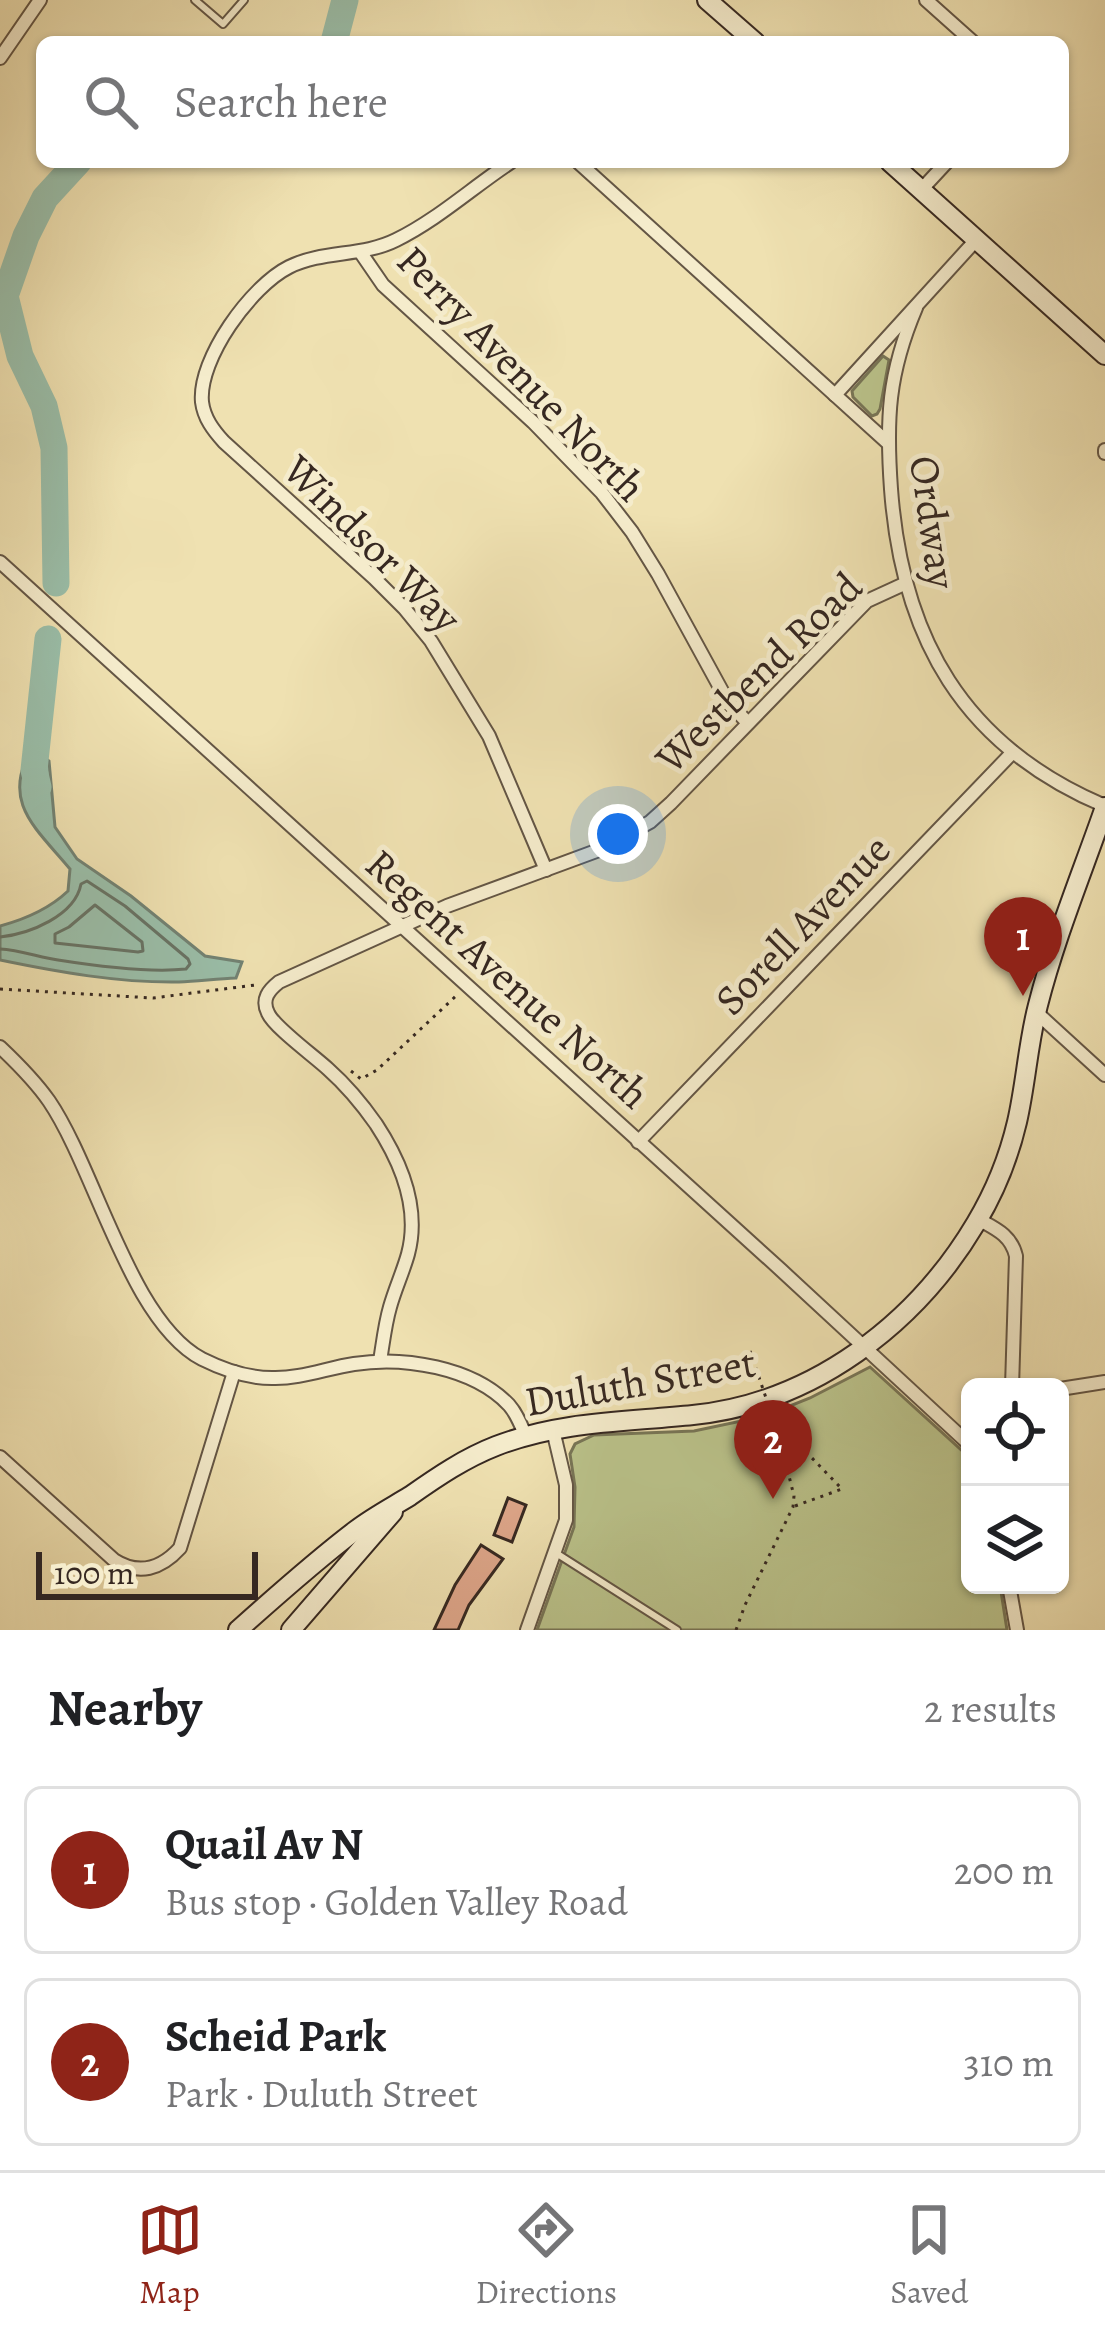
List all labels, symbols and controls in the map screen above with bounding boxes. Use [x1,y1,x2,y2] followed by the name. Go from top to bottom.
[36,36,1069,168] search box
[78,69,144,135] icon: search
[174,71,388,133] text: Search here
[384,233,659,514] street label: Perry Avenue North
[270,441,475,646] street label: Windsor Way
[896,452,971,594] street label: Ordway
[642,559,875,786] street label: Westbend Road
[588,804,648,864] your location
[702,822,903,1027] street label: Sorell Avenue
[353,835,662,1121] street label: Regent Avenue North
[984,897,1062,996] pin: 1
[520,1333,760,1430] street label: Duluth Street
[961,1378,1069,1594] map controls
[961,1378,1069,1486] button: locate
[734,1400,812,1499] pin: 2
[961,1486,1069,1594] button: layers
[36,1546,258,1599] scale bar
[54,1550,134,1595] text: 100 m
[48,1673,202,1743] text: Nearby
[924,1682,1057,1735] text: 2 results
[165,1813,363,1875] text: Quail Av N
[83,1844,97,1897] text: 1
[954,1844,1054,1897] text: 200 m
[165,1875,628,1928] text: Bus stop · Golden Valley Road
[165,2005,386,2067] text: Scheid Park
[81,2036,99,2089] text: 2
[963,2036,1054,2089] text: 310 m
[165,2067,478,2120] text: Park · Duluth Street
[137,2197,203,2314] tab: Map
[476,2197,617,2314] tab: Directions
[890,2197,968,2314] tab: Saved

